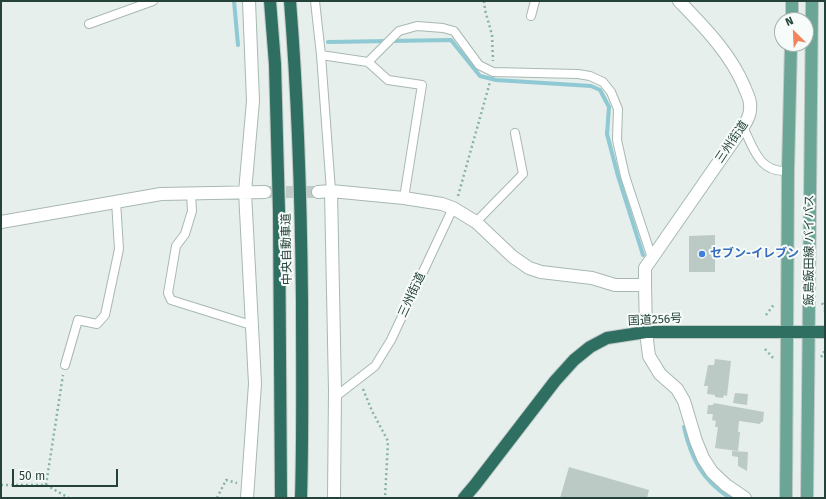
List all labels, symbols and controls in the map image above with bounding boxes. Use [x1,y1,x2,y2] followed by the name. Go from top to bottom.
[774,12,814,52] north arrow
[783,14,795,29] text: N
[713,118,751,166] street label: 三州街道
[803,194,817,306] street label: 飯島飯田線 バイパス
[279,213,295,285] street label: 中央自動車道
[710,247,799,261] place label: セブン-イレブン
[697,249,707,259] marker: セブン-イレブン
[395,270,429,320] street label: 三州街道
[627,311,683,329] street label: 国道256号
[14,461,120,487] scale bar
[19,469,45,483] text: 50 m

